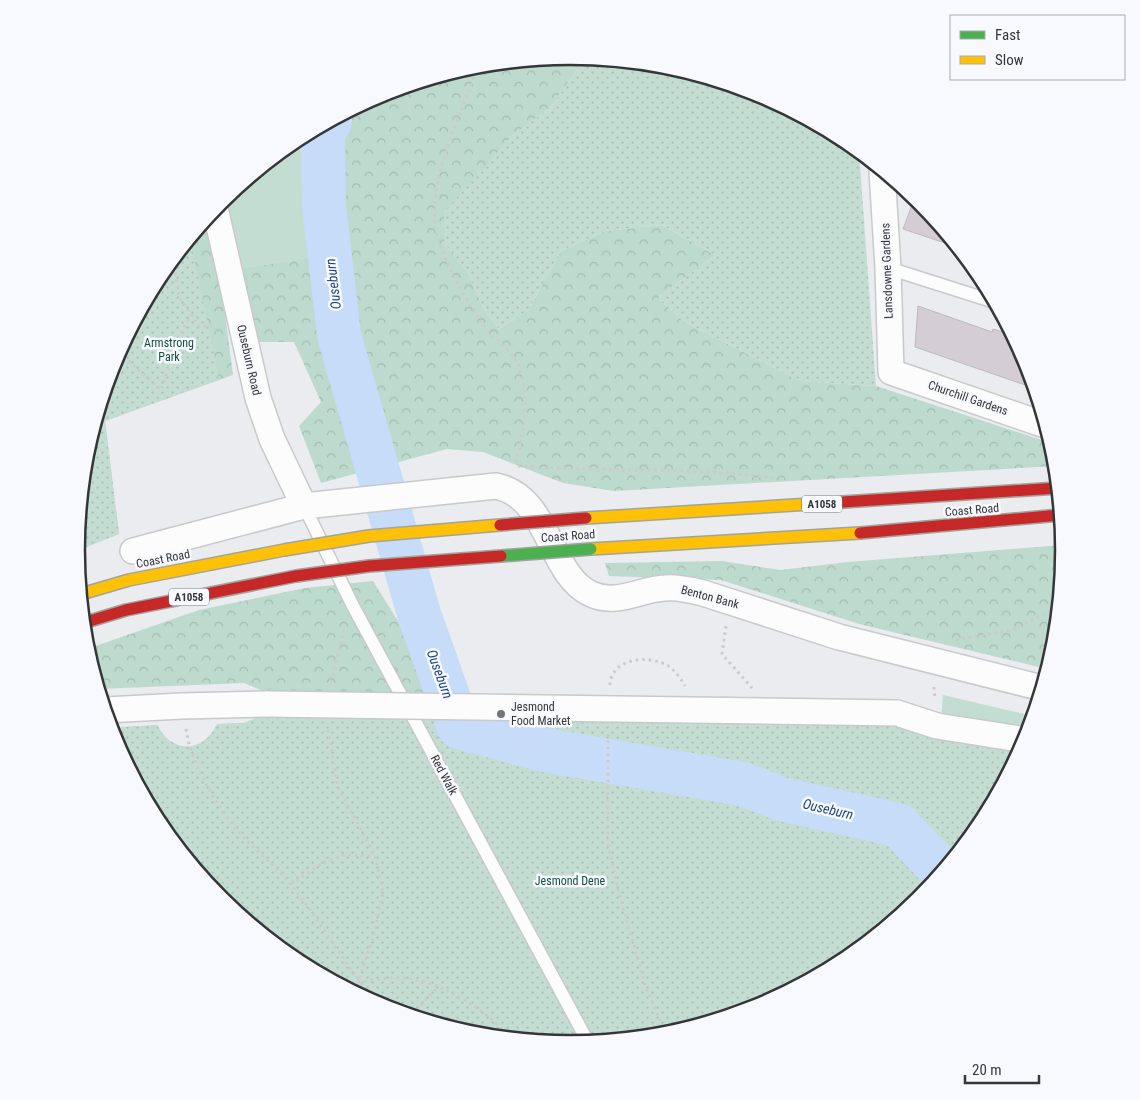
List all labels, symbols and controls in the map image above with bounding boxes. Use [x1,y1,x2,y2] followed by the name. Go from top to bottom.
[950,15,1125,80] legend
[995,26,1020,44] text: Fast
[995,51,1024,69] text: Slow
[878,223,896,319] street label: Lansdowne Gardens
[322,258,344,310] water label: Ouseburn
[234,323,264,397] street label: Ouseburn Road
[144,336,194,364] park label: Armstrong Park
[926,378,1010,418] street label: Churchill Gardens
[802,496,842,512] road number: A1058
[944,501,1000,519] street label: Coast Road
[540,527,596,545] street label: Coast Road
[135,547,191,571] street label: Coast Road
[679,583,741,612] street label: Benton Bank
[169,588,209,606] road number: A1058
[424,647,456,701] water label: Ouseburn
[511,700,571,728] place label: Jesmond Food Market
[495,708,507,720] marker: Jesmond Food Market
[428,752,461,798] street label: Red Walk
[801,795,855,823] water label: Ouseburn
[535,874,606,888] park label: Jesmond Dene
[965,1052,1039,1084] scale bar
[972,1061,1002,1079] text: 20 m

